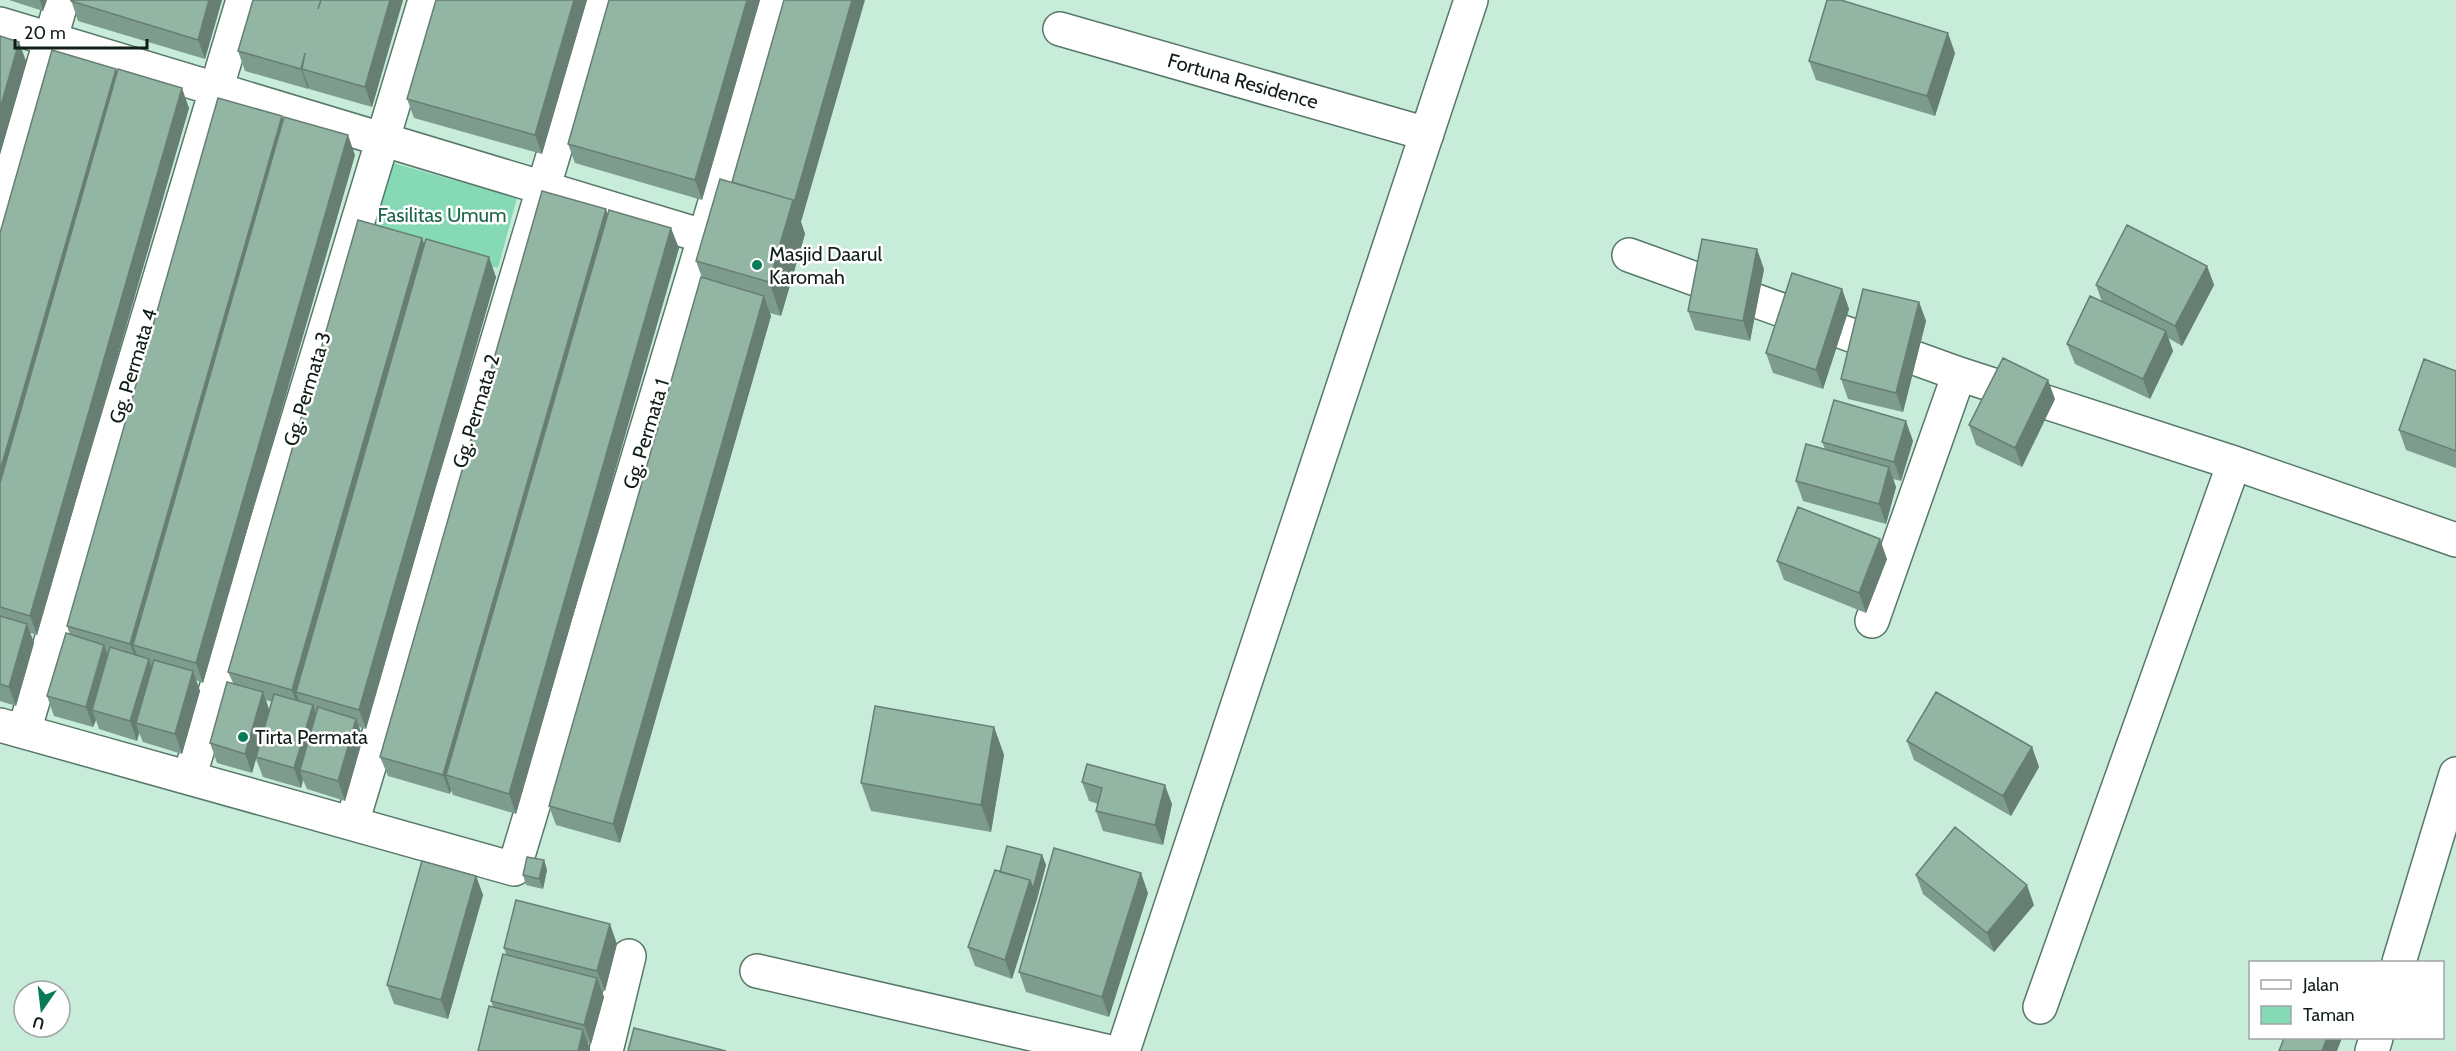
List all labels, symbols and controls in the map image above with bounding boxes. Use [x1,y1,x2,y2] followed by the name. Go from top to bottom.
[15,12,147,50] scale bar
[24,22,66,44] text: 20 m
[1165,48,1321,114] street label: Fortuna Residence
[377,203,507,227] park label: Fasilitas Umum
[769,242,882,289] place label: Masjid Daarul Karomah
[750,258,764,272] marker: Masjid Daarul Karomah
[104,305,162,426] street label: Gg. Permata 4
[278,329,336,449] street label: Gg. Permata 3
[447,351,505,471] street label: Gg. Permata 2
[618,376,674,492] street label: Gg. Permata 1
[255,725,368,749] place label: Tirta Permata
[236,730,250,744] marker: Tirta Permata
[2249,961,2444,1039] legend
[2302,974,2339,996] text: Jalan
[12,979,72,1039] north arrow
[2303,1004,2355,1026] text: Taman
[31,1012,46,1034] text: U

